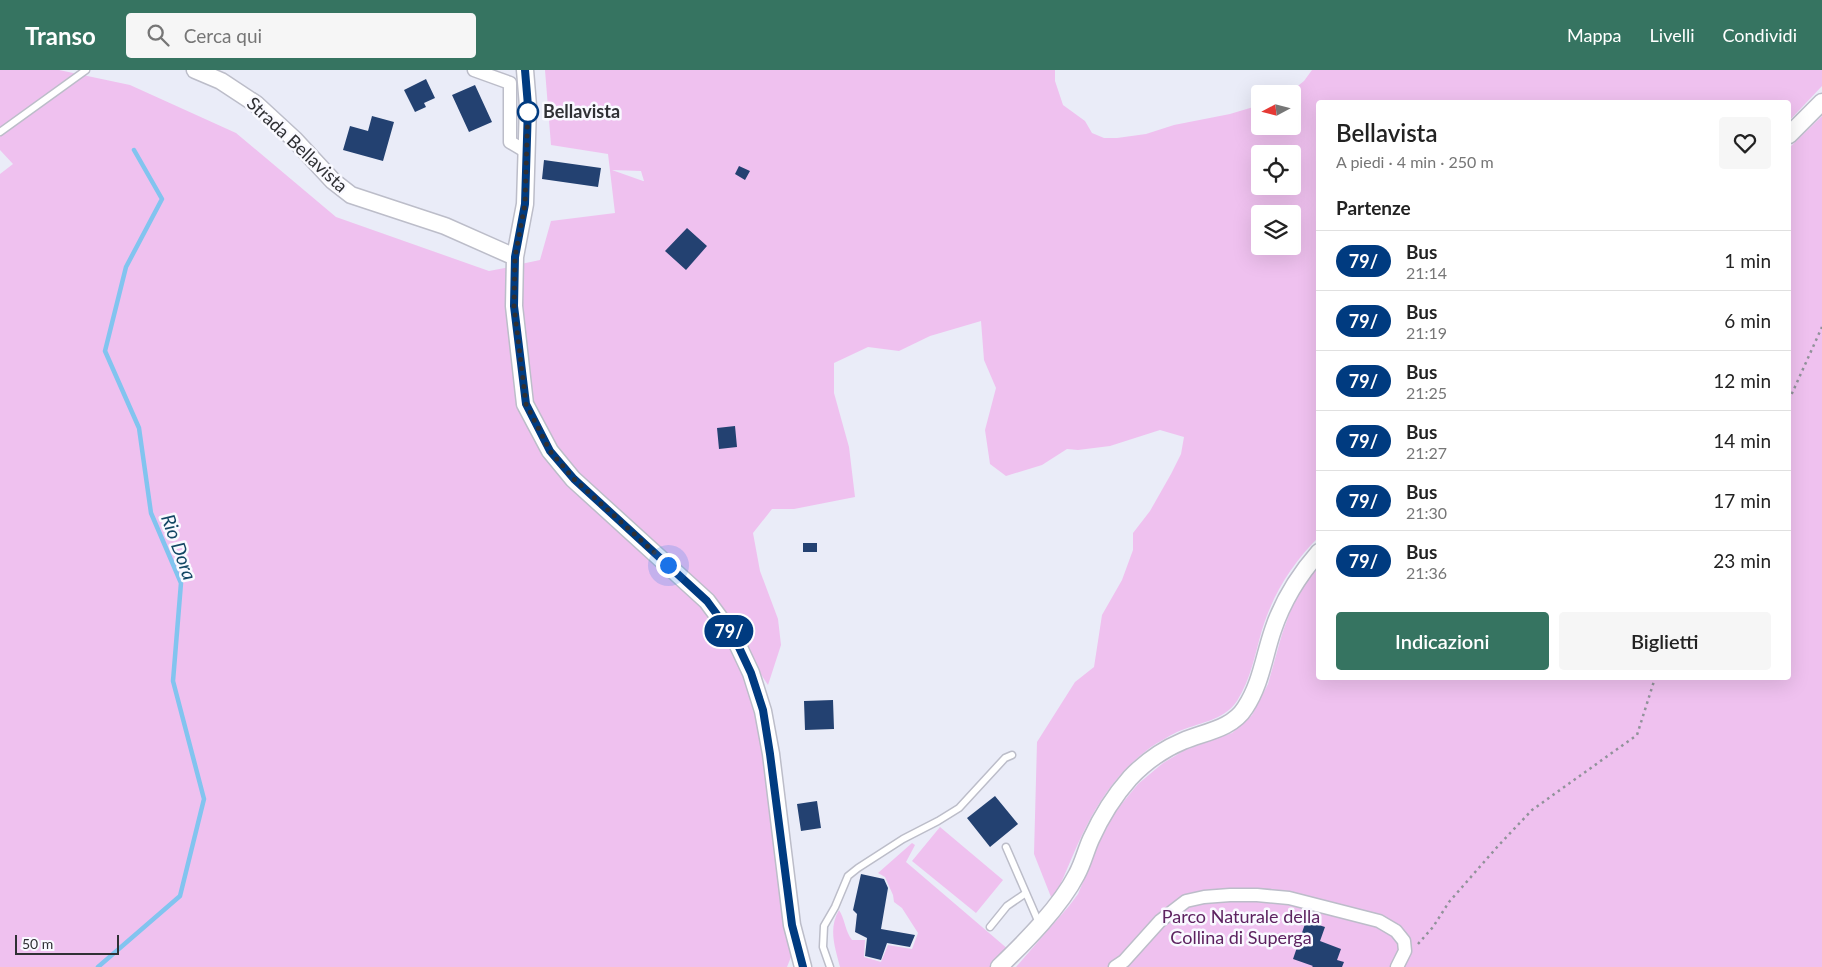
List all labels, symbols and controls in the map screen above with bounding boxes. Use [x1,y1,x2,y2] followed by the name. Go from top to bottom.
[126,13,476,58] search box
[25,21,96,50] text: Transo
[144,21,172,49] icon: search
[184,24,262,47] text: Cerca qui
[1567,24,1622,46] text: Mappa
[1650,24,1694,46] text: Livelli
[1722,24,1797,46] text: Condividi
[1251,85,1301,135] north arrow
[1251,85,1301,255] map controls
[243,92,353,197] street label: Strada Bellavista
[543,100,620,122] place label: Bellavista
[517,101,539,123] marker: Bellavista
[1719,117,1771,169] button: heart
[1336,118,1437,147] text: Bellavista
[1251,145,1301,195] button: locate
[1336,152,1494,171] text: A piedi · 4 min · 250 m
[1336,196,1411,219] text: Partenze
[1251,205,1301,255] button: layers
[1406,240,1437,263] text: Bus
[1724,249,1771,272] text: 1 min
[1349,250,1378,272] text: 79/
[1406,263,1447,282] text: 21:14
[1406,300,1437,323] text: Bus
[1724,309,1771,332] text: 6 min
[1349,310,1378,332] text: 79/
[1406,323,1447,342] text: 21:19
[1406,360,1437,383] text: Bus
[1713,369,1771,392] text: 12 min
[1349,370,1378,392] text: 79/
[1406,383,1447,402] text: 21:25
[1406,420,1437,443] text: Bus
[1713,429,1771,452] text: 14 min
[1349,430,1378,452] text: 79/
[1406,443,1447,462] text: 21:27
[1406,480,1437,503] text: Bus
[1713,489,1771,512] text: 17 min
[1349,490,1378,512] text: 79/
[1406,503,1447,522] text: 21:30
[157,511,202,583] water label: Rio Dora
[1406,540,1437,563] text: Bus
[1713,549,1771,572] text: 23 min
[1349,550,1378,572] text: 79/
[656,553,681,578] your location
[1406,563,1447,582] text: 21:36
[1336,612,1549,670] button: Indicazioni
[1559,612,1771,670] button: Biglietti
[700,615,758,647] line badge: 79/
[714,620,744,642] text: 79/
[1162,905,1320,948] park label: Parco Naturale della Collina di Superga
[15,932,119,955] scale bar
[22,935,53,952] text: 50 m

